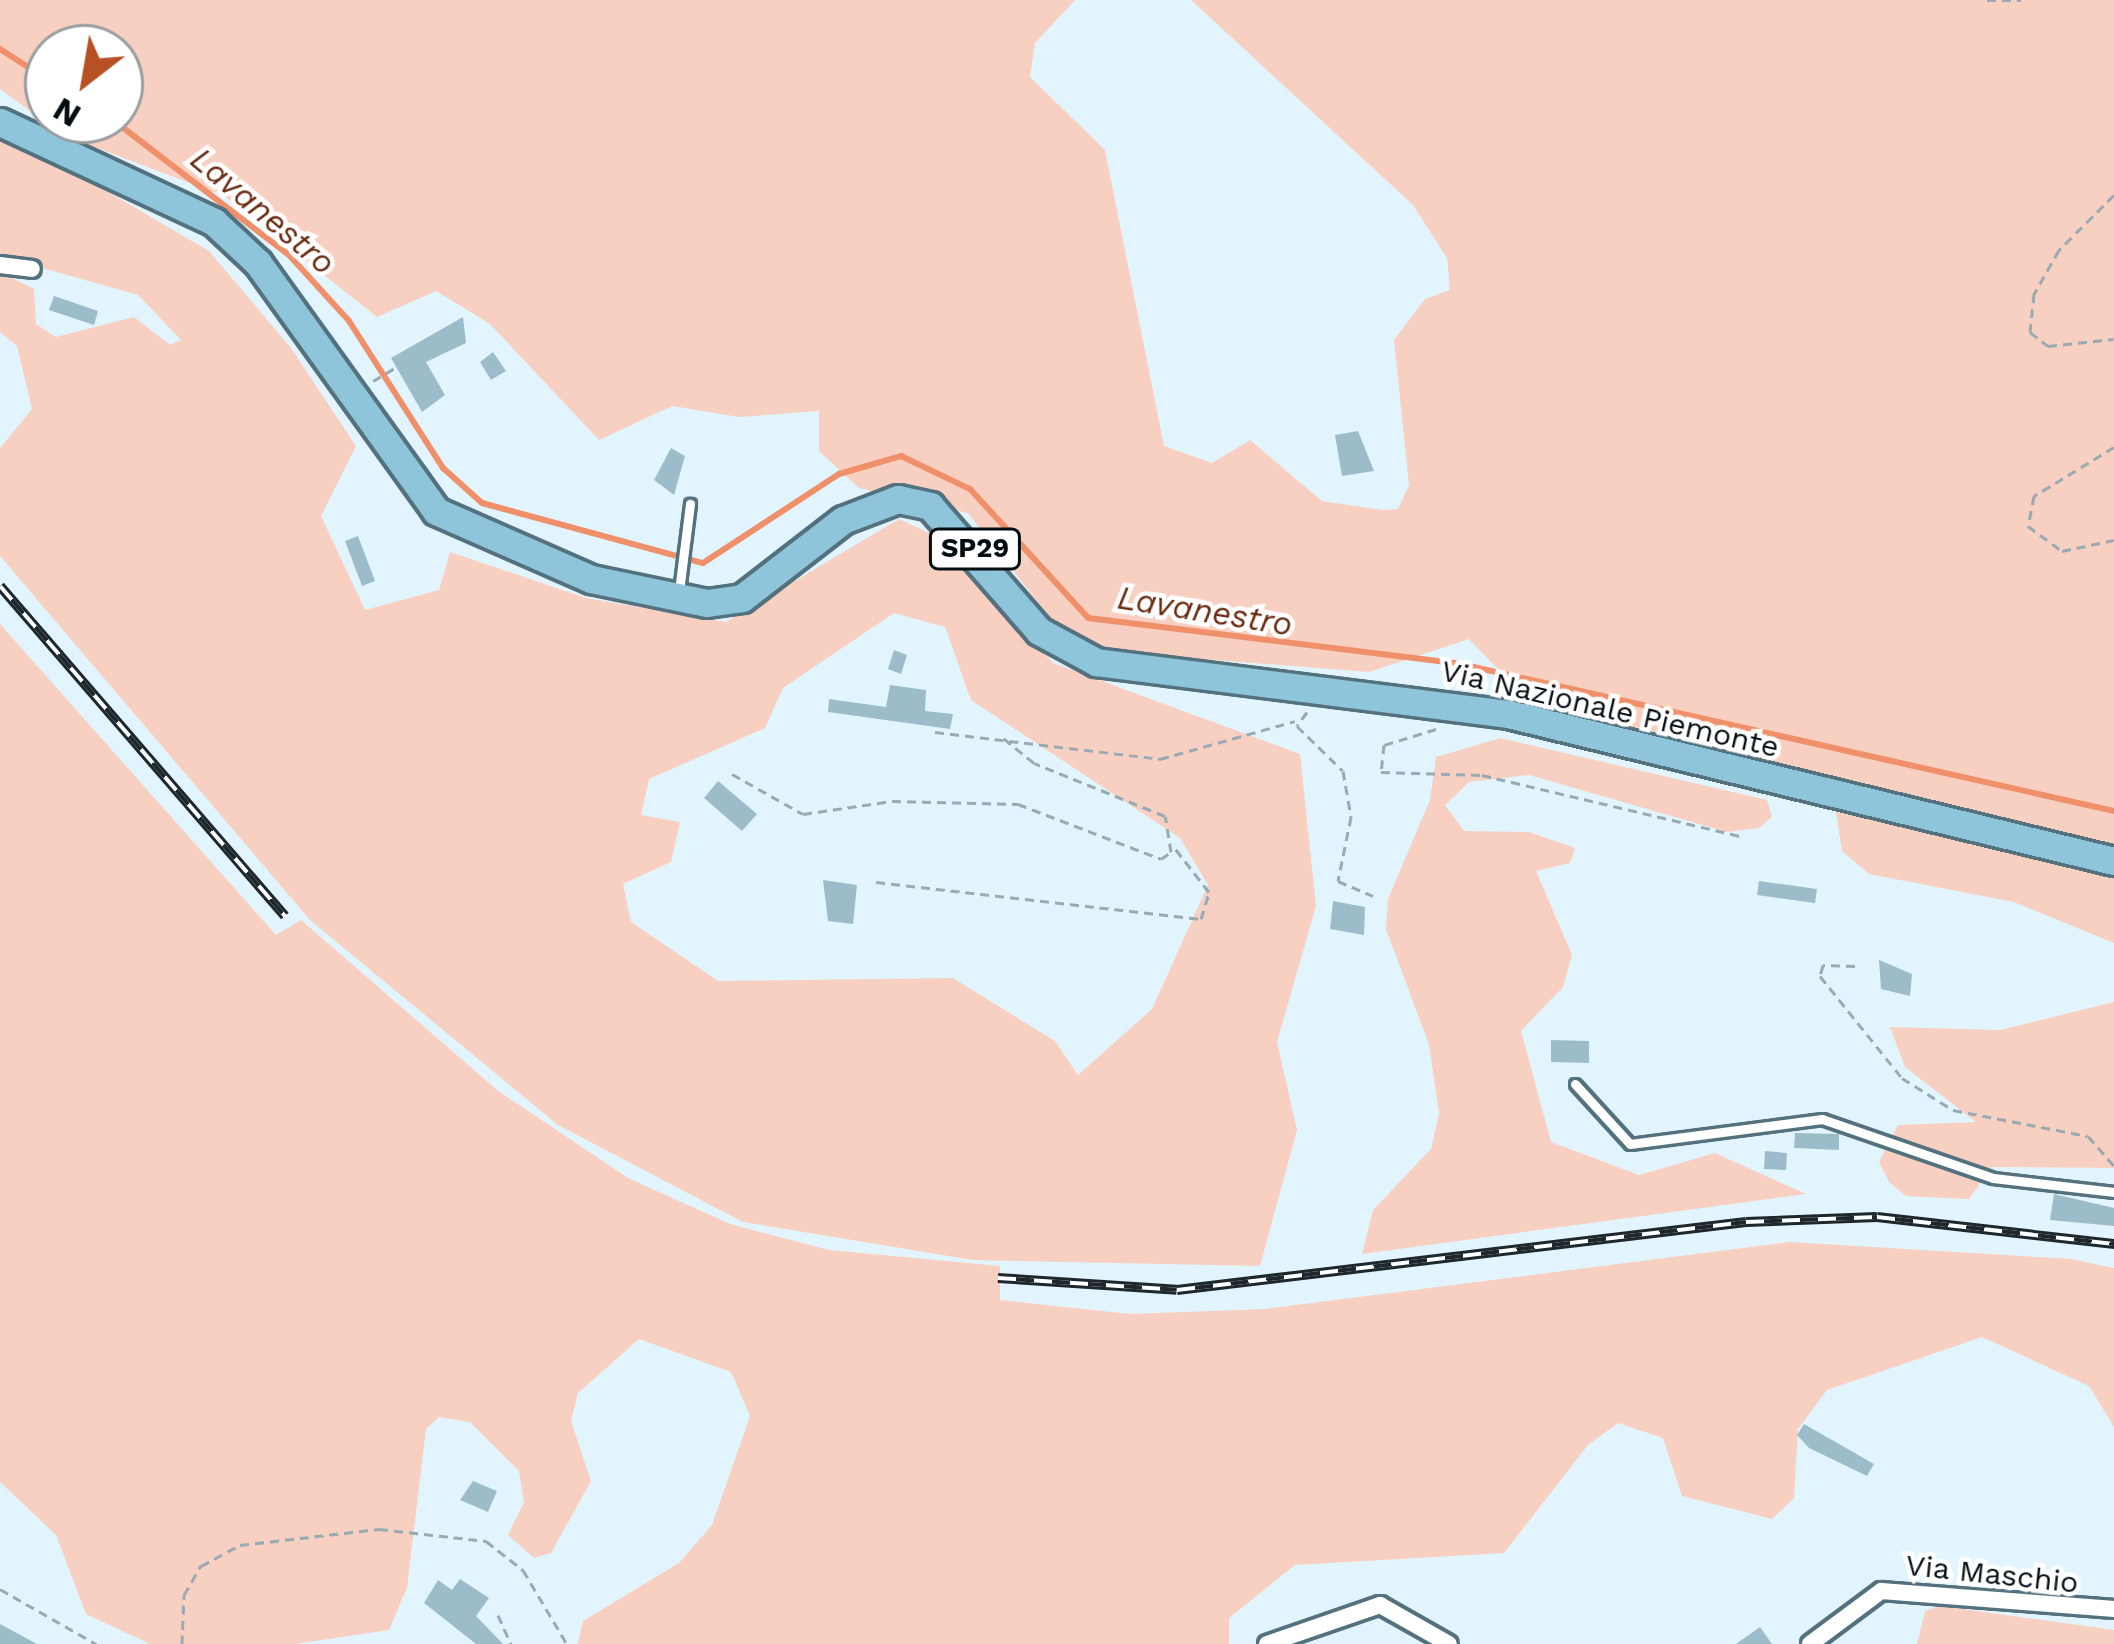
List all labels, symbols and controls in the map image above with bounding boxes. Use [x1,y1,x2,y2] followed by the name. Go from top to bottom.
[24,24,144,144] north arrow
[46,90,87,136] text: N
[183,139,343,283] water label: Lavanestro
[927,528,1023,570] road number: SP29
[1115,578,1295,644] water label: Lavanestro
[1437,653,1783,765] street label: Via Nazionale Piemonte
[1903,1547,2081,1601] street label: Via Maschio

